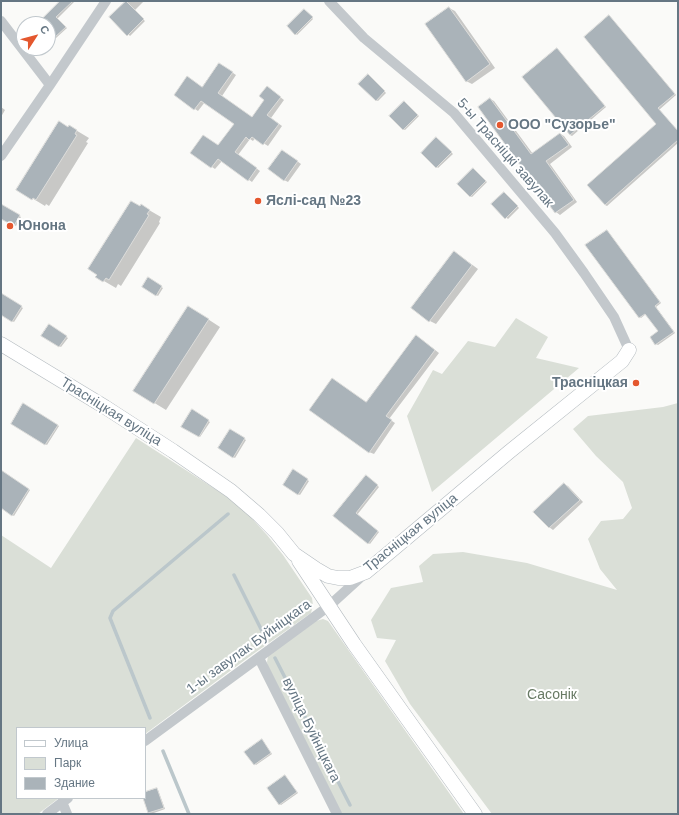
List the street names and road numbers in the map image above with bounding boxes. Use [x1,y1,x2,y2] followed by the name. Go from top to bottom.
[453,95,557,211] street label: 5-ы Трасніцкі завулак
[57,374,165,450] street label: Трасніцкая вуліца
[361,490,461,576] street label: Трасніцкая вуліца
[183,596,315,698] street label: 1-ы завулак Буйніцкага
[278,675,344,785] street label: вуліца Буйніцкага

